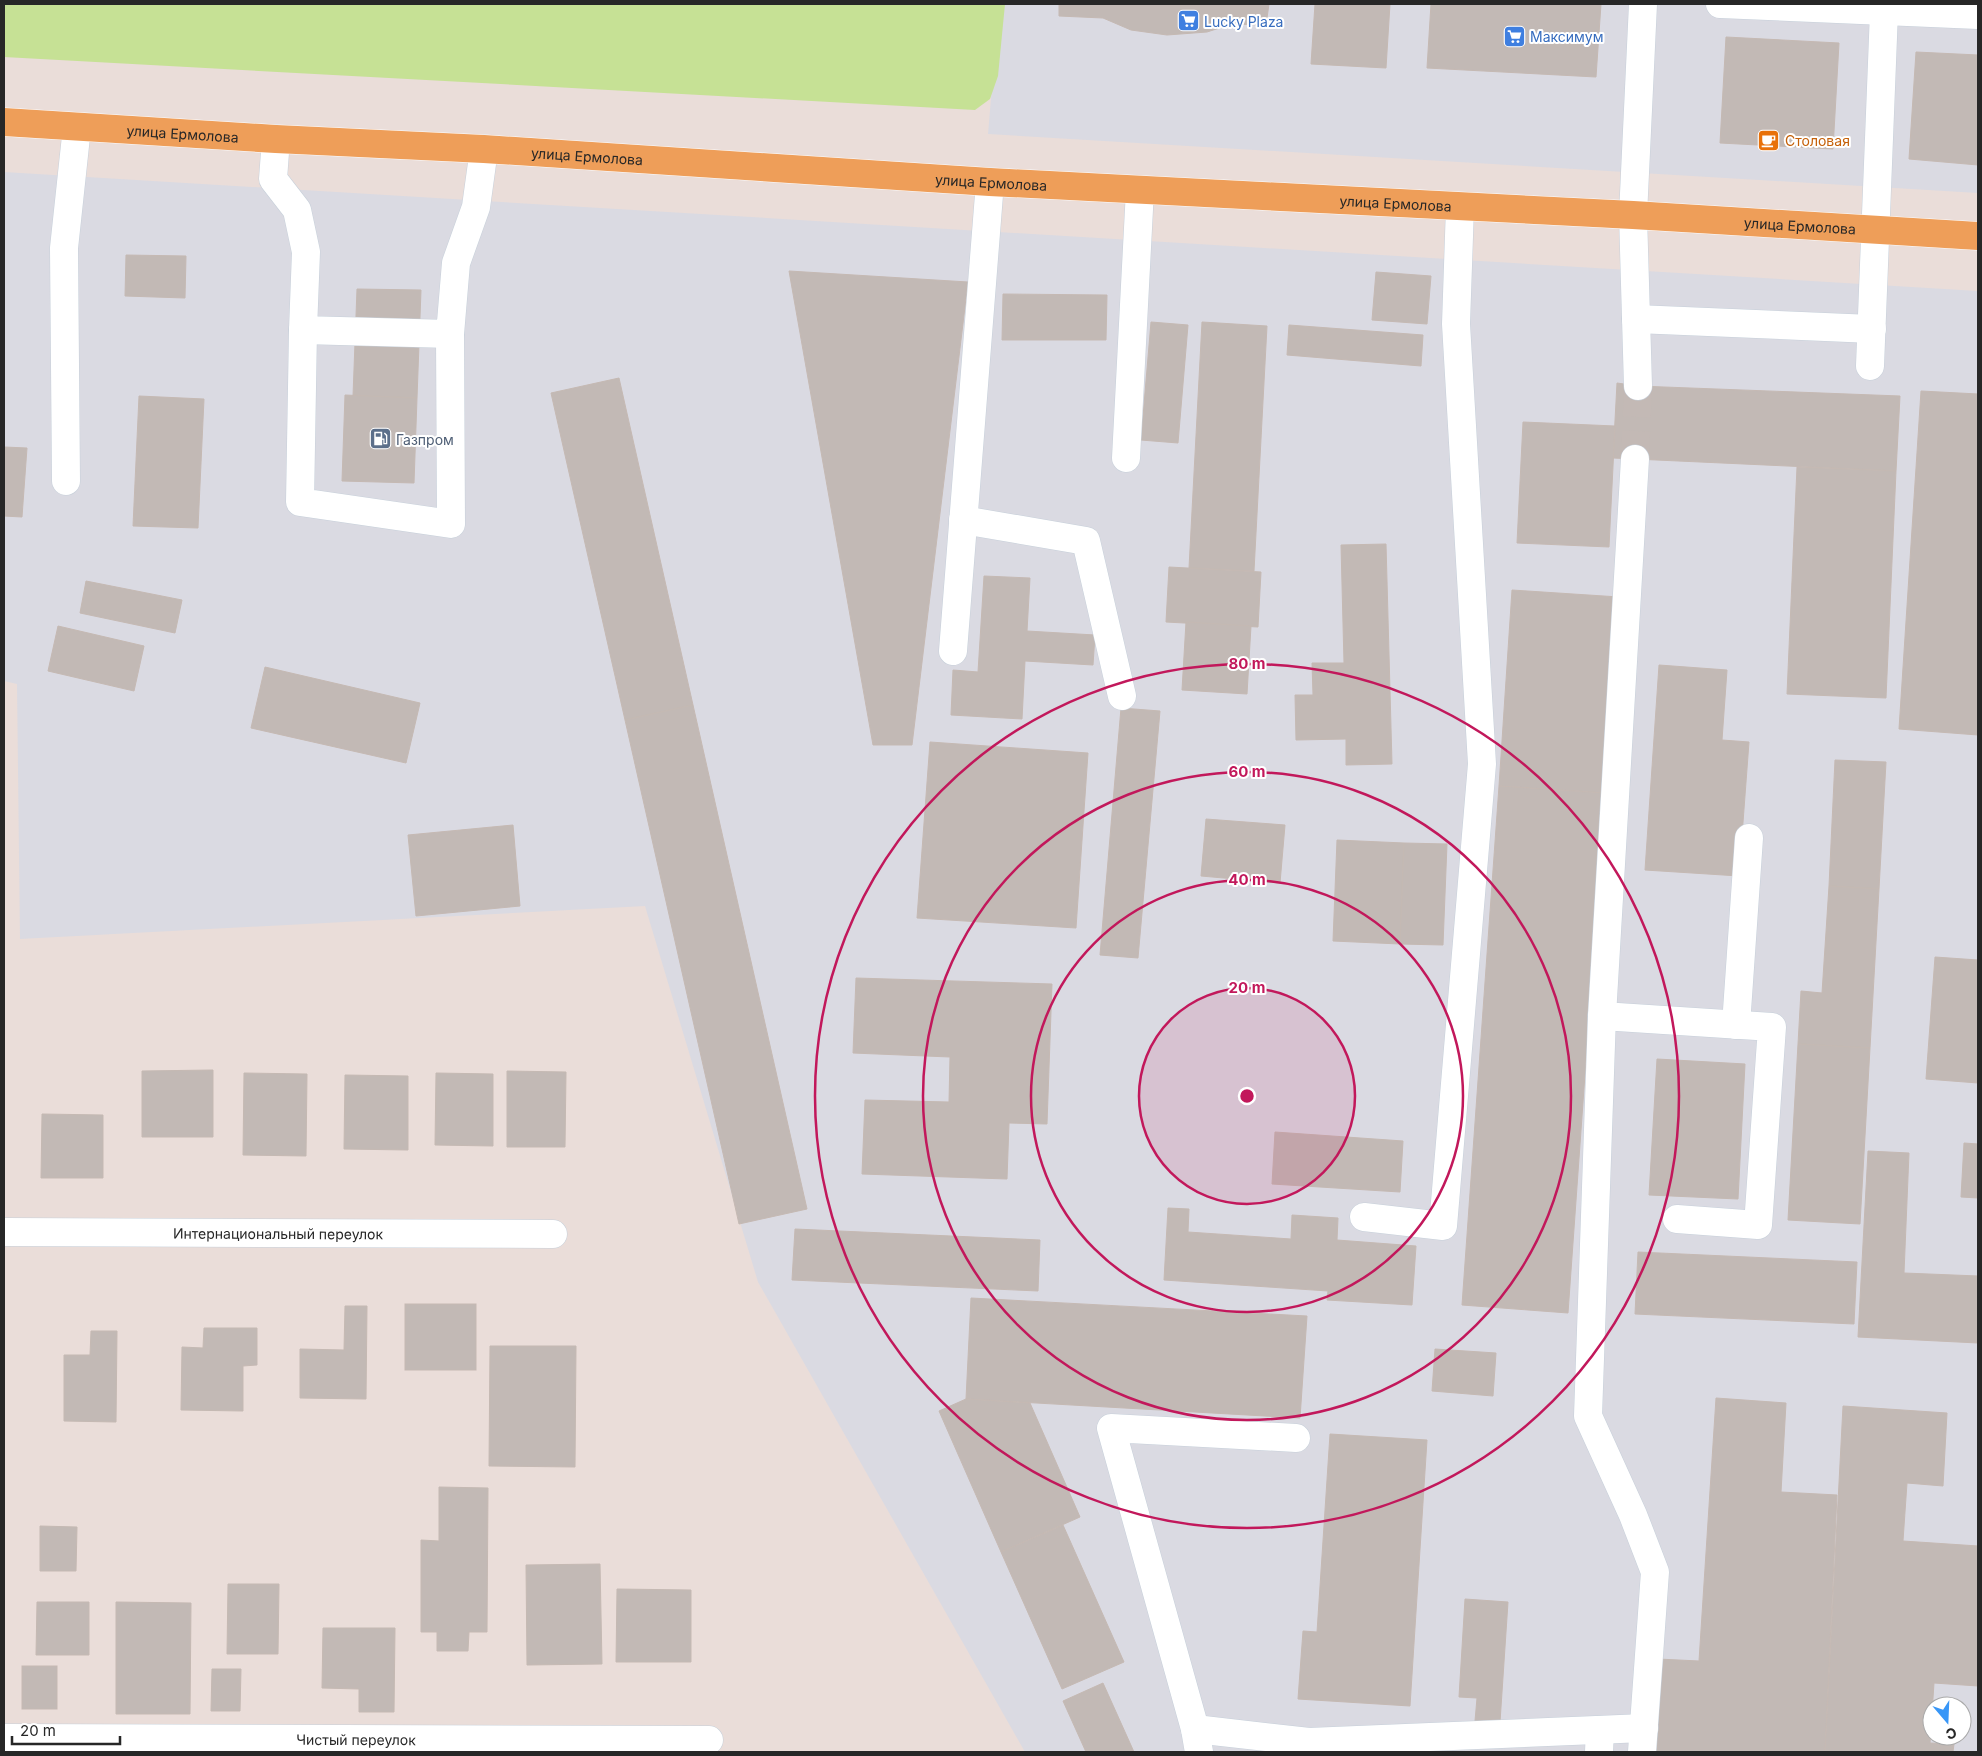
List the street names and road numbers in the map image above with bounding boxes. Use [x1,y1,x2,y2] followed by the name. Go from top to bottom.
[126,121,239,145] street label: улица Ермолова
[530,144,644,168] street label: улица Ермолова
[935,170,1048,193] street label: улица Ермолова
[1339,191,1452,214] street label: улица Ермолова
[1743,213,1857,237] street label: улица Ермолова
[173,1224,384,1242] street label: Интернациональный переулок
[296,1730,416,1748] street label: Чистый переулок

